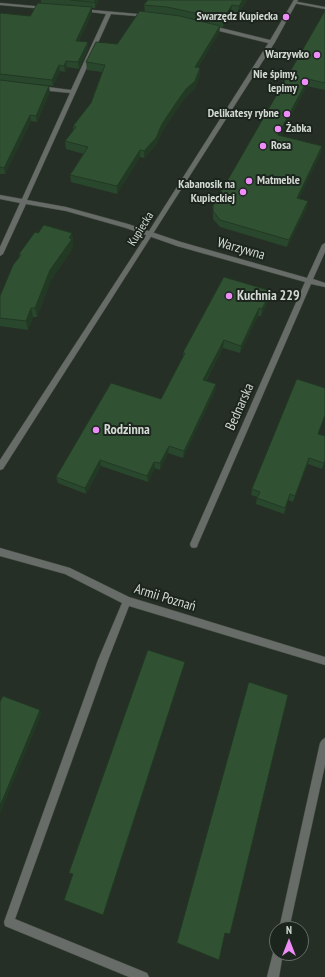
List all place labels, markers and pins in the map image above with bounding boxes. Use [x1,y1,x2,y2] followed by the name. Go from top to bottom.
[196,10,278,24] place label: Swarzędz Kupiecka
[281,12,291,22] marker: Swarzędz Kupiecka
[265,48,309,62] place label: Warzywko
[312,50,322,60] marker: Warzywko
[253,68,297,96] place label: Nie śpimy, lepimy
[300,77,310,87] marker: Nie śpimy, lepimy
[208,107,279,121] place label: Delikatesy rybne
[282,109,292,119] marker: Delikatesy rybne
[286,122,311,136] place label: Żabka
[273,124,283,134] marker: Żabka
[271,139,291,153] place label: Rosa
[258,141,268,151] marker: Rosa
[257,174,300,188] place label: Matmeble
[244,176,254,186] marker: Matmeble
[178,178,235,206] place label: Kabanosik na Kupieckiej
[238,187,248,197] marker: Kabanosik na Kupieckiej
[237,288,300,304] place label: Kuchnia 229
[224,291,234,301] marker: Kuchnia 229
[104,422,150,438] place label: Rodzinna
[91,425,101,435] marker: Rodzinna

